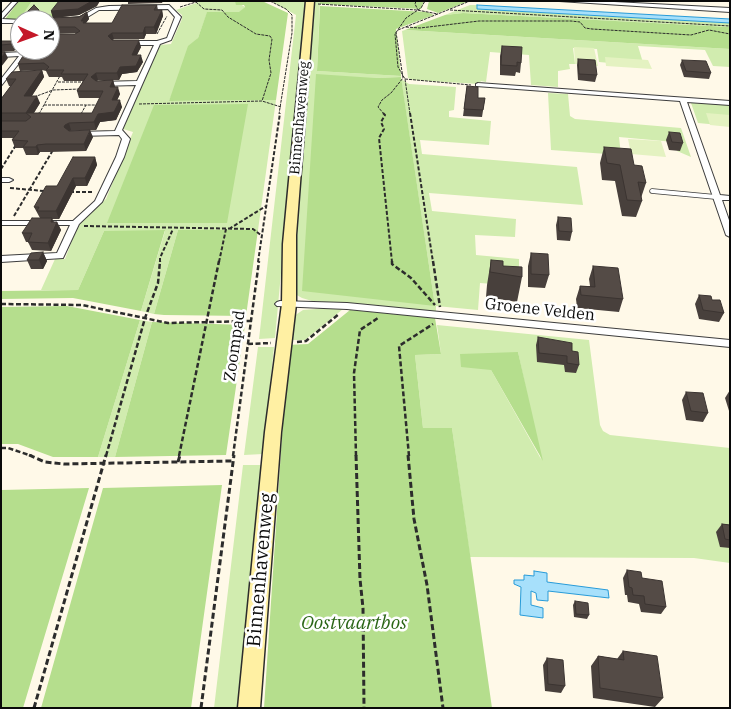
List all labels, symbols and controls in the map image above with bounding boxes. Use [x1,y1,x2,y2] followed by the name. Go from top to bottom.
[10,10,60,60] north arrow
[40,30,58,41] text: N
[287,61,313,175] street label: Binnenhavenweg
[484,295,596,325] street label: Groene Velden
[220,309,250,383] street label: Zoompad
[243,492,279,648] street label: Binnenhavenweg
[301,613,407,635] park label: Oostvaartbos

